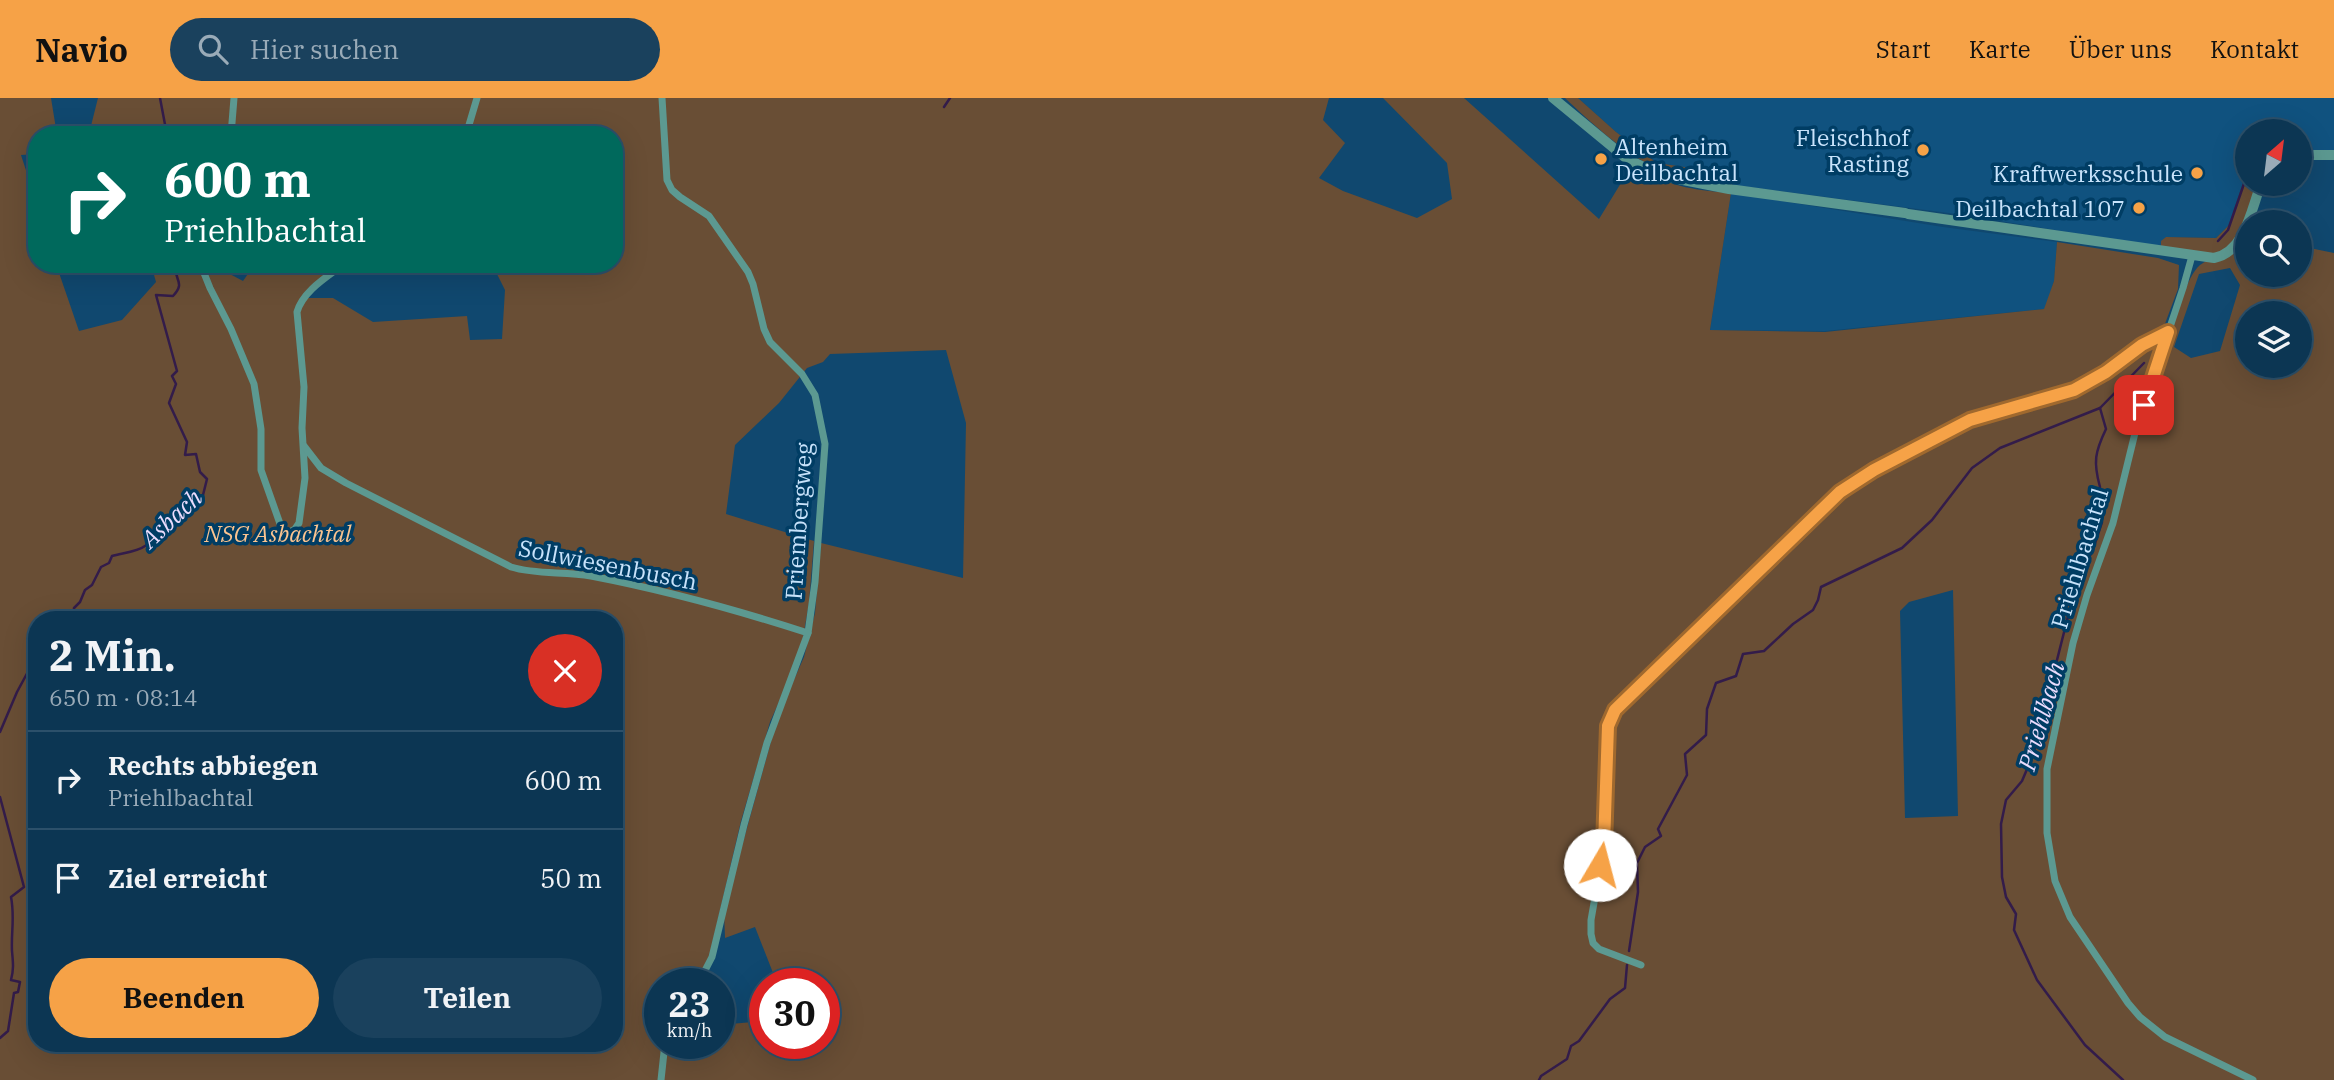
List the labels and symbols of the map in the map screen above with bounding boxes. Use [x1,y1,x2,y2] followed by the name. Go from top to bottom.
[2235,119,2312,196] north arrow
[1796,122,1911,178] place label: Fleischhof Rasting
[1615,131,1738,187] place label: Altenheim Deilbachtal
[1915,142,1931,158] marker: Fleischhof Rasting
[1593,151,1609,167] marker: Altenheim Deilbachtal
[1993,158,2183,188] place label: Kraftwerksschule
[2189,165,2205,181] marker: Kraftwerksschule
[1955,193,2125,223] place label: Deilbachtal 107
[2131,200,2147,216] marker: Deilbachtal 107
[2114,375,2174,435] pin
[778,441,818,601] street label: Priembergweg
[132,481,209,556] water label: Asbach
[2043,484,2115,632] street label: Priehlbachtal
[204,518,352,548] park label: NSG Asbachtal
[516,532,700,596] street label: Sollwiesenbusch
[2010,658,2072,775] water label: Priehlbach
[1563,828,1637,902] position arrow
[749,968,840,1059] speed limit sign: 30

